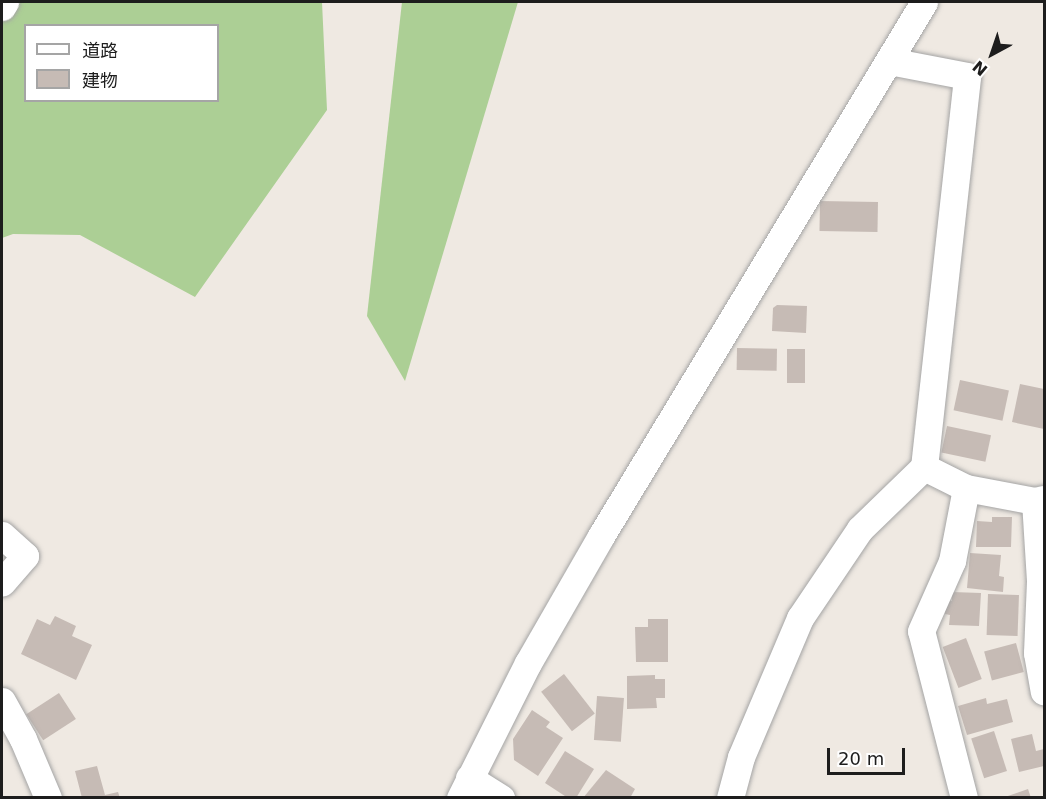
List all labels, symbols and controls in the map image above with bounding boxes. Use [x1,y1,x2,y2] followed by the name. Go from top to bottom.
[24,24,219,102] legend
[962,24,1022,84] north arrow
[82,40,118,61] text: 道路
[969,57,991,80] text: N
[82,70,118,91] text: 建物
[830,736,908,774] scale bar
[838,748,884,769] text: 20 m

